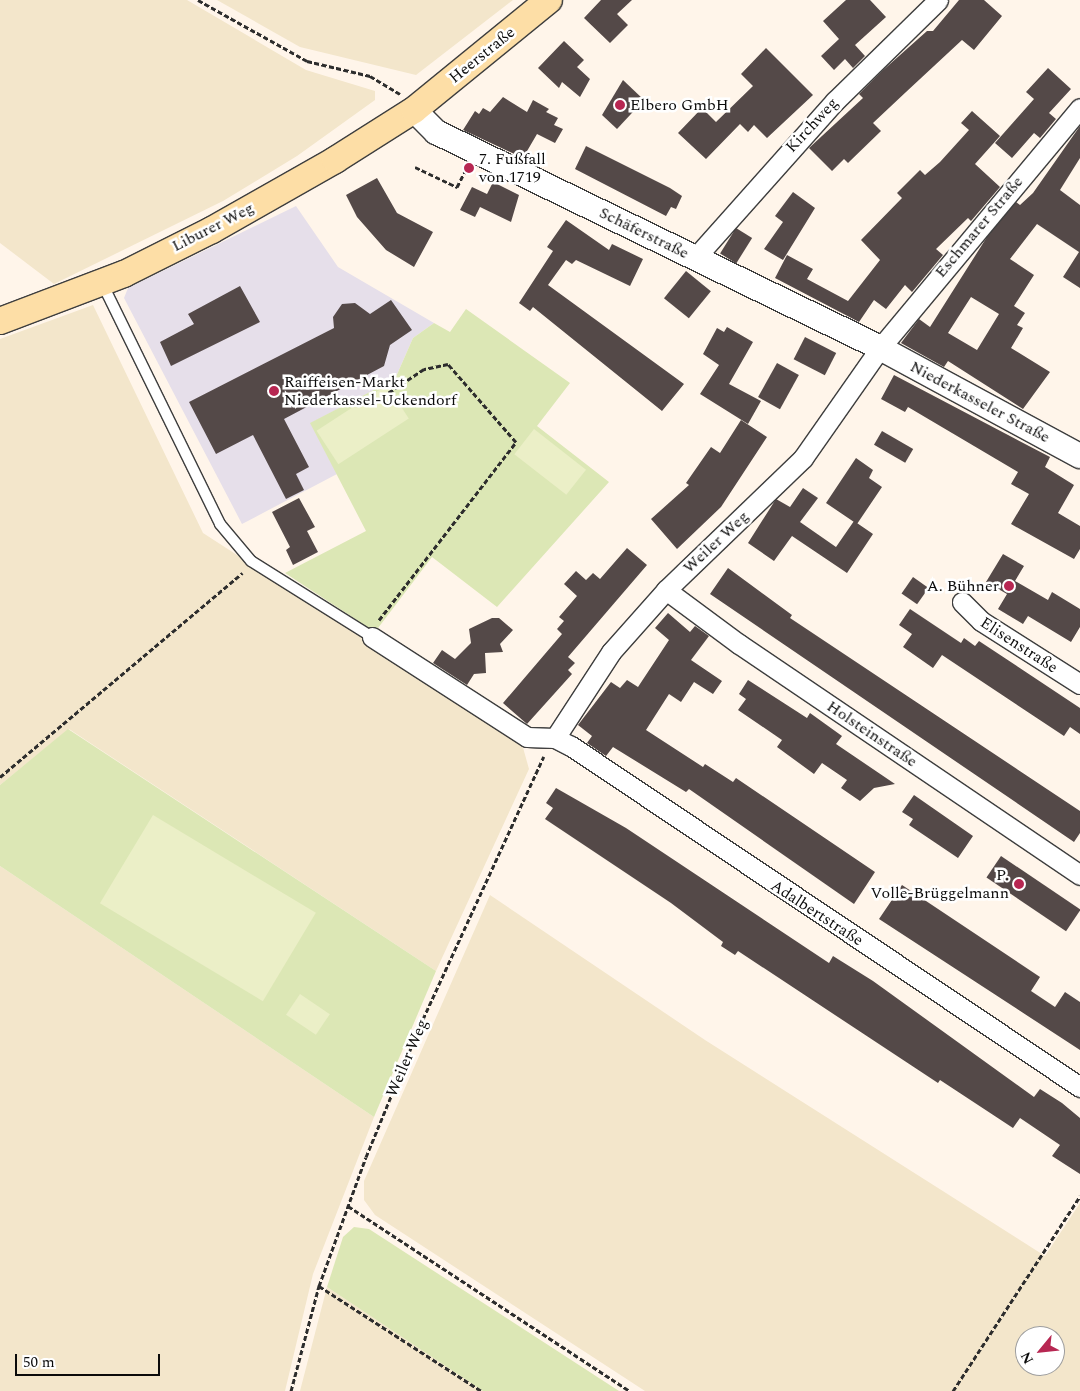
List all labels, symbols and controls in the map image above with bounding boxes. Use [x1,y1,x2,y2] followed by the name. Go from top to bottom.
[445,23,519,87] street label: Heerstraße
[782,94,842,156] street label: Kirchweg
[630,95,729,115] place label: Elbero GmbH
[614,99,626,111] marker: Elbero GmbH
[479,149,546,187] place label: 7. Fußfall von 1719
[463,162,475,174] marker: 7. Fußfall von 1719
[931,172,1027,282] street label: Eschmarer Straße
[169,198,257,256] street label: Liburer Weg
[596,203,692,263] street label: Schäferstraße
[907,357,1053,447] street label: Niederkasseler Straße
[284,372,457,410] place label: Raiffeisen-Markt Niederkassel-Uckendorf
[268,385,280,397] marker: Raiffeisen-Markt Niederkassel-Uckendorf
[679,507,753,577] street label: Weiler Weg
[927,576,999,596] place label: A. Bühner
[1003,580,1015,592] marker: A. Bühner
[977,613,1061,677] street label: Elisenstraße
[823,697,921,771] street label: Holsteinstraße
[871,865,1009,903] place label: P. Volle-Brüggelmann
[767,876,867,950] street label: Adalbertstraße
[1013,878,1025,890] marker: P. Volle-Brüggelmann
[382,1016,432,1100] street label: Weiler Weg
[1015,1326,1065,1376] north arrow
[18,1344,162,1376] scale bar
[1015,1348,1039,1368] text: N
[23,1351,55,1374] text: 50 m

